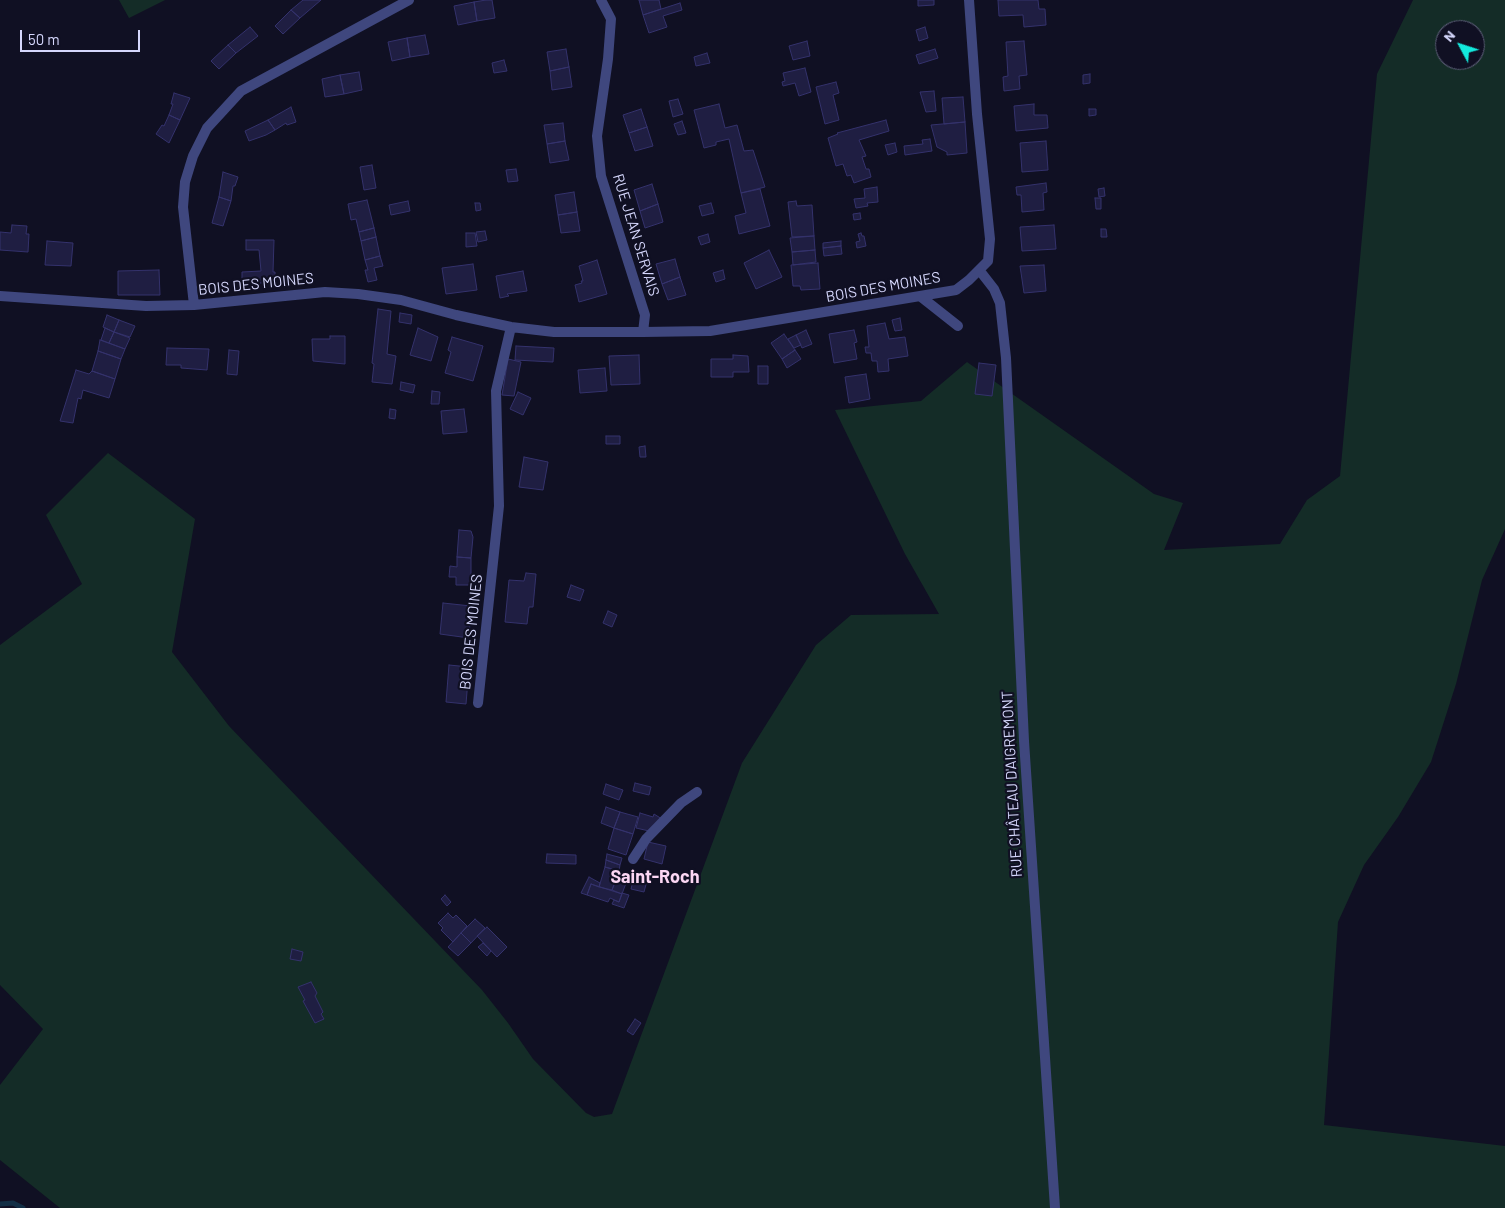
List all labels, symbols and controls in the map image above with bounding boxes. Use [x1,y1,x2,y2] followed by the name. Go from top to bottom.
[22,20,142,52] scale bar
[1435,20,1485,70] north arrow
[1439,27,1458,45] text: N
[28,30,60,48] text: 50 m
[609,172,663,298] street label: RUE JEAN SERVAIS
[824,268,942,306] street label: BOIS DES MOINES
[197,269,315,299] street label: BOIS DES MOINES
[456,573,486,691] street label: BOIS DES MOINES
[998,690,1026,878] street label: RUE CHÂTEAU D'AIGREMONT
[610,866,700,888] district label: Saint-Roch

